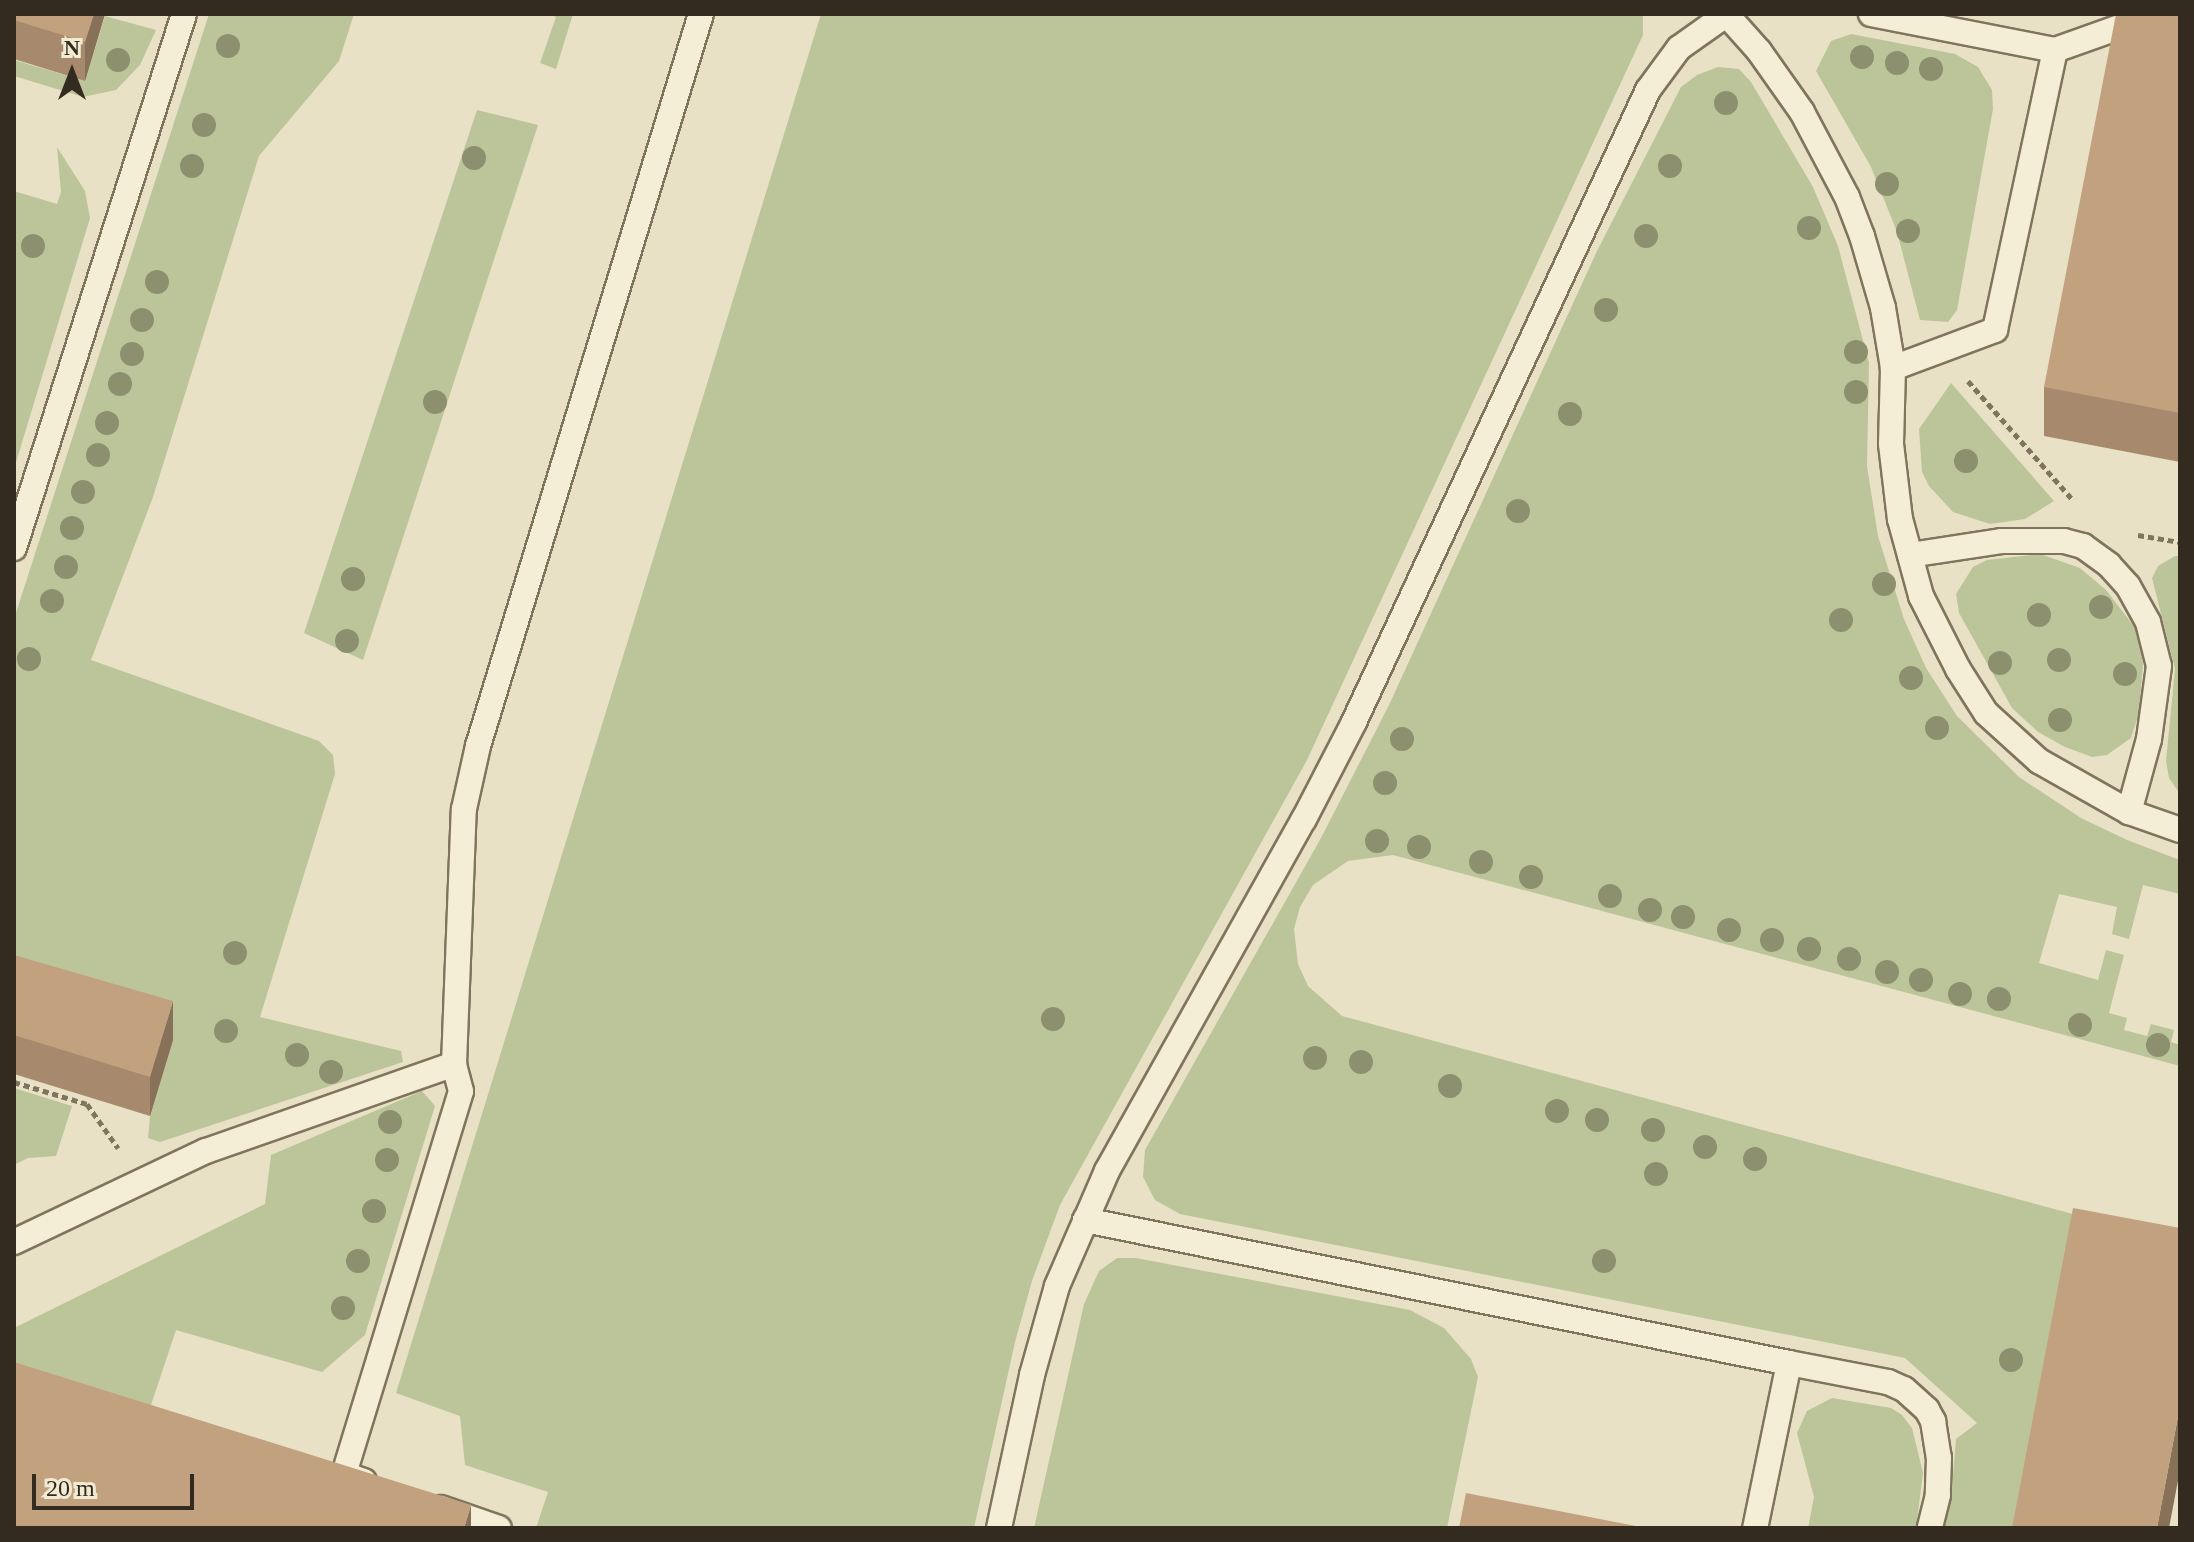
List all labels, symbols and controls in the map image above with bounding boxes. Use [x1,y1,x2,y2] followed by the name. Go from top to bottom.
[32,32,112,112] north arrow
[64,35,80,60] text: N
[36,1458,198,1508] scale bar
[46,1475,95,1501] text: 20 m

